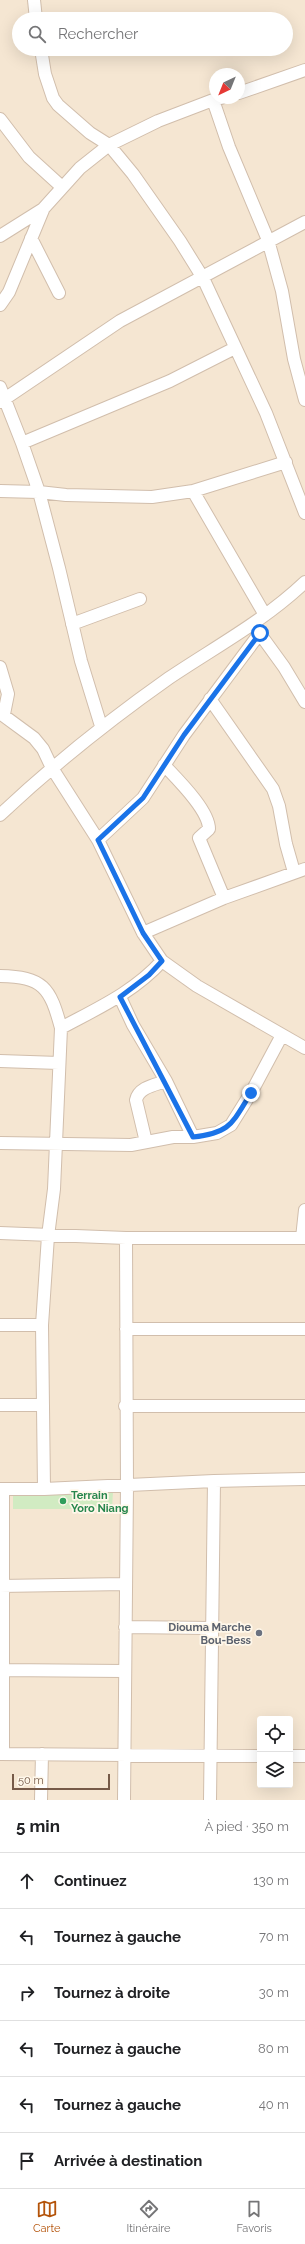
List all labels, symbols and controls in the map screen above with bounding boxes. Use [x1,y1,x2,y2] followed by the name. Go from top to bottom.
[12,12,293,56] search box
[26,23,48,45] icon: search
[58,25,138,43] text: Rechercher
[209,68,245,104] north arrow
[251,624,269,642] route start
[242,1084,260,1102] route end
[71,1489,129,1515] place label: Terrain Yoro Niang
[58,1496,68,1506] marker: Terrain Yoro Niang
[168,1621,252,1647] place label: Diouma Marche Bou-Bess
[254,1628,264,1638] marker: Diouma Marche Bou-Bess
[257,1716,293,1788] map controls
[257,1716,293,1752] button: locate
[257,1752,293,1788] button: layers
[12,1772,110,1791] scale bar
[18,1774,44,1787] text: 50 m
[16,1816,60,1836] text: 5 min
[204,1819,289,1834] text: À pied · 350 m
[16,1870,38,1892] icon: ahead
[54,1872,127,1890] text: Continuez
[253,1873,289,1888] text: 130 m
[16,1926,38,1948] icon: left
[54,1928,181,1946] text: Tournez à gauche
[259,1929,289,1944] text: 70 m
[16,1982,38,2004] icon: right
[54,1984,170,2002] text: Tournez à droite
[259,1985,289,2000] text: 30 m
[16,2038,38,2060] icon: left
[54,2040,181,2058] text: Tournez à gauche
[258,2041,289,2056] text: 80 m
[16,2094,38,2116] icon: left
[54,2096,181,2114] text: Tournez à gauche
[259,2097,289,2112] text: 40 m
[16,2150,38,2172] icon: arrive
[54,2152,202,2170] text: Arrivée à destination
[33,2198,60,2235] tab: Carte
[127,2198,171,2235] tab: Itinéraire
[237,2198,272,2235] tab: Favoris

